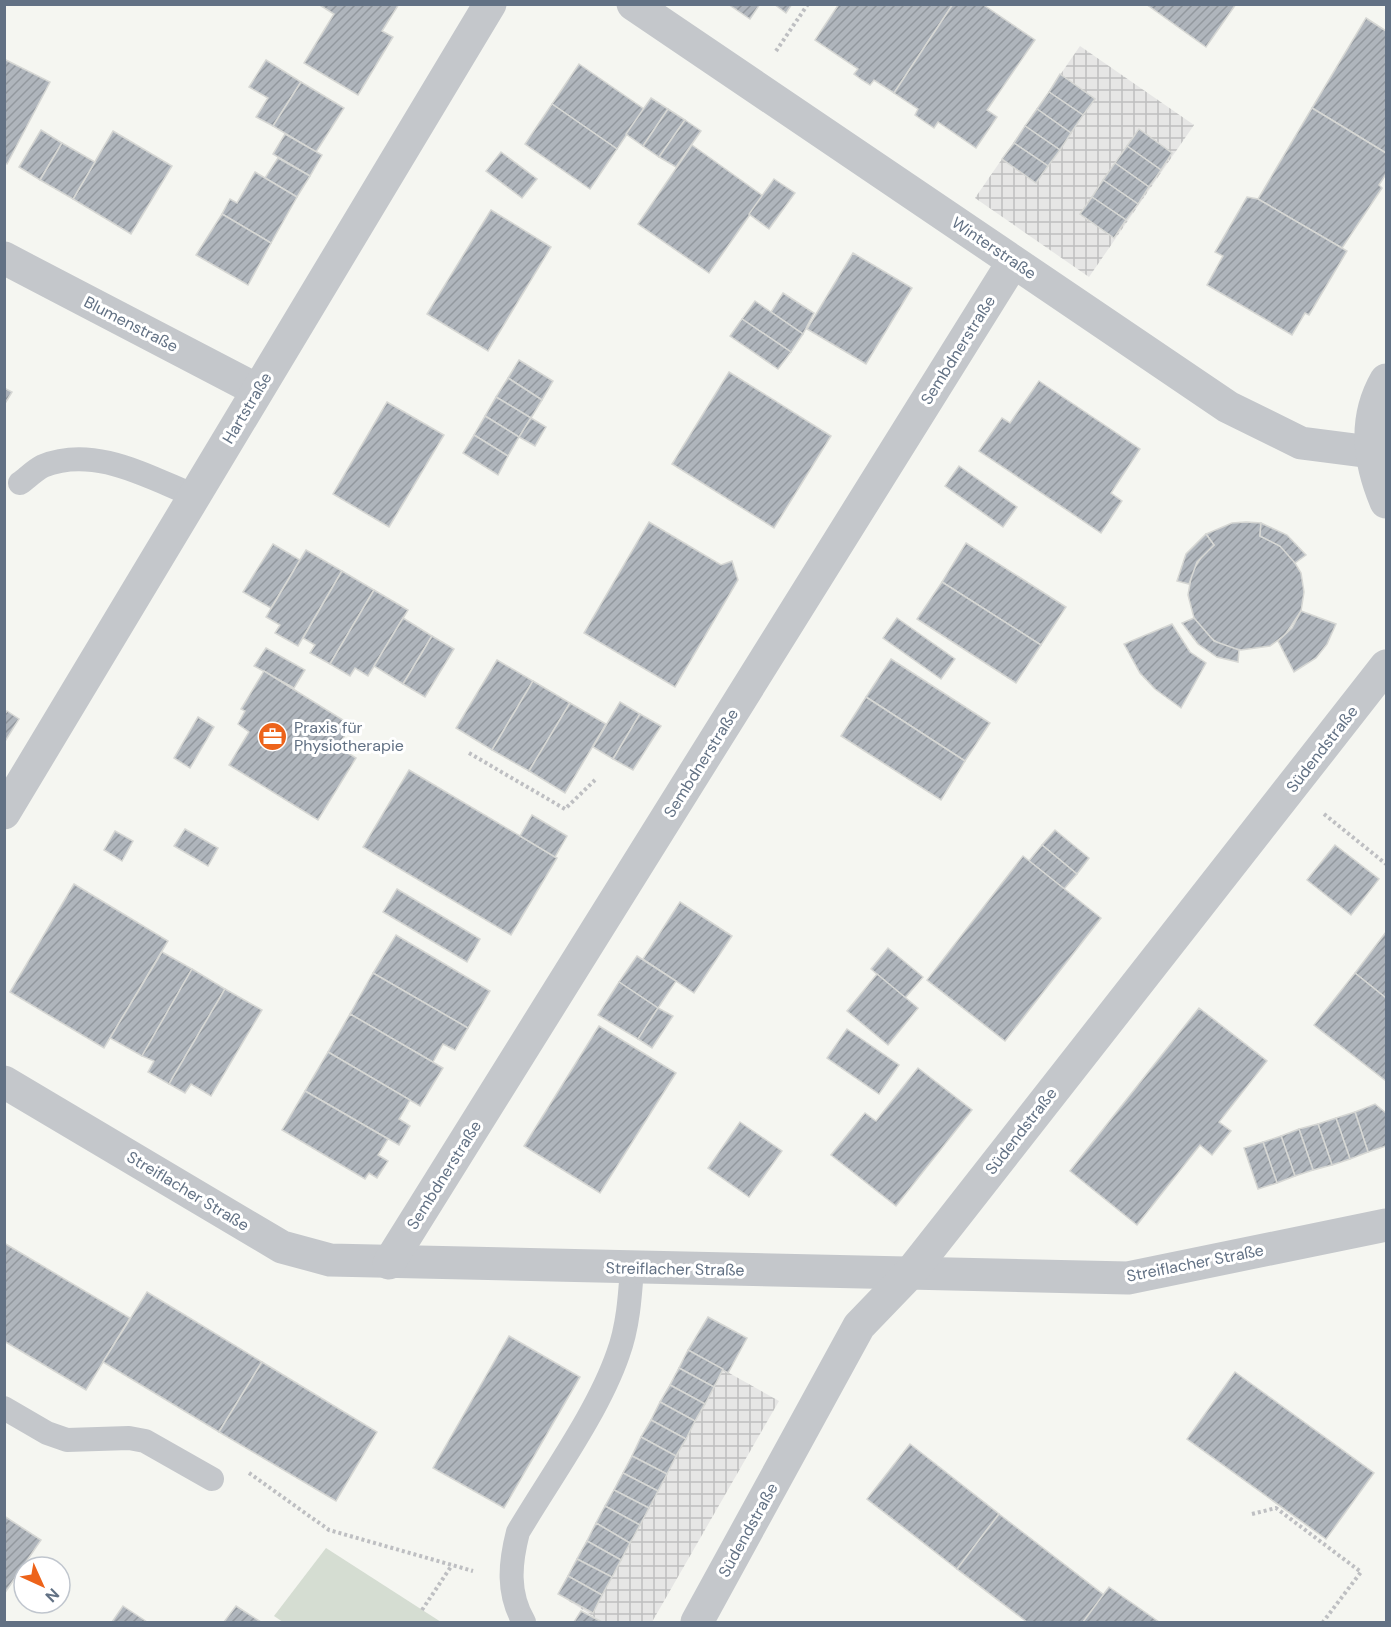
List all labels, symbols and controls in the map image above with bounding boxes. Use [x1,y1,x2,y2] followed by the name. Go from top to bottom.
[948,212,1040,284] street label: Winterstraße
[80,291,182,357] street label: Blumenstraße
[916,291,1000,409] street label: Sembdnerstraße
[217,368,277,448] street label: Hartstraße
[1281,701,1363,797] street label: Südendstraße
[659,704,743,822] street label: Sembdnerstraße
[294,717,404,756] place label: Praxis für Physiotherapie
[257,720,289,752] office icon: Praxis für Physiotherapie
[980,1083,1062,1179] street label: Südendstraße
[402,1116,486,1234] street label: Sembdnerstraße
[123,1146,253,1236] street label: Streiflacher Straße
[1125,1239,1265,1287] street label: Streiflacher Straße
[605,1257,745,1281] street label: Streiflacher Straße
[713,1479,783,1581] street label: Südendstraße
[12,1555,72,1615] north arrow
[41,1584,64,1607] text: N

